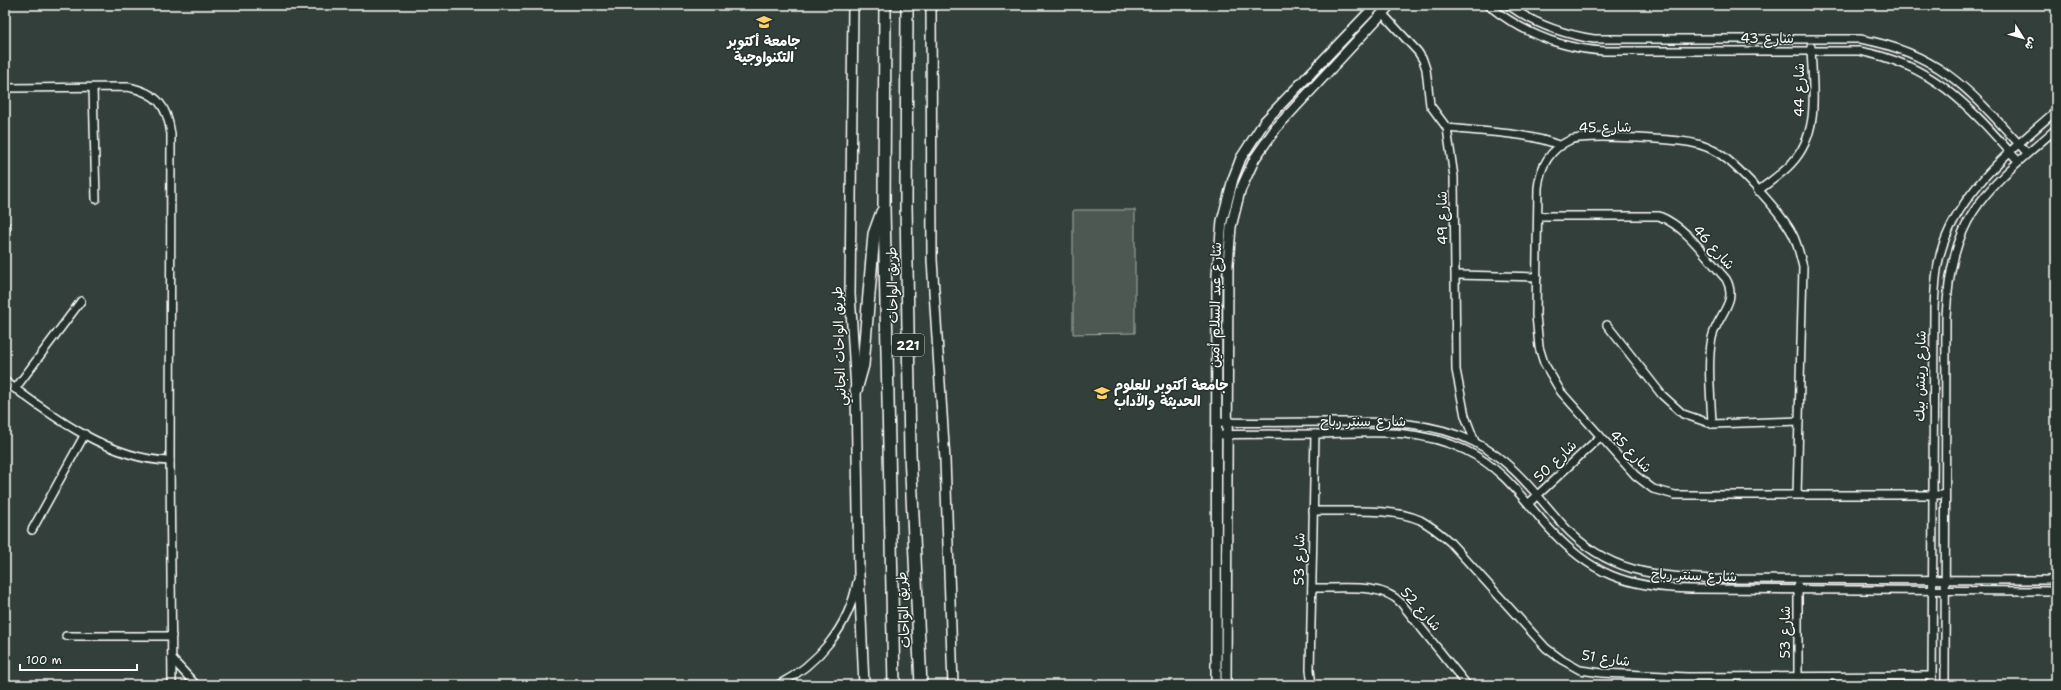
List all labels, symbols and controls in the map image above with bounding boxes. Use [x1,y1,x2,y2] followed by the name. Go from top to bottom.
[755,13,773,31] school or university icon: جامعة أكتوبر التكنواوجية
[2003,18,2043,58] north arrow
[1740,29,1794,48] street label: شارع 43
[725,32,801,67] place label: جامعة أكتوبر التكنواوجية
[2021,34,2040,53] text: ش
[1790,63,1809,117] street label: شارع 44
[1578,118,1632,137] street label: شارع 45
[1433,191,1452,245] street label: شارع 49
[1688,221,1739,274] street label: شارع 46
[1205,242,1227,368] street label: شارع عبد السلام أمين
[882,246,902,324] street label: طريق الواحات
[828,286,854,406] street label: طريق الواحات الجانبي
[1910,330,1931,422] street label: شارع ريتش بيك
[892,334,924,356] road number: 221
[1114,376,1228,410] place label: جامعة أكتوبر للعلوم الحديثة والآداب
[1093,384,1111,402] school or university icon: جامعة أكتوبر للعلوم الحديثة والآداب
[1320,412,1406,431] street label: شارع سنتر رباح
[1605,426,1656,477] street label: شارع 45
[1530,436,1581,487] street label: شارع 50
[1290,532,1309,586] street label: شارع 53
[1651,565,1737,586] street label: شارع سنتر رباح
[892,571,914,649] street label: طريق الواحات
[1396,583,1445,635] street label: شارع 52
[1776,606,1795,658] street label: شارع 53
[20,646,137,672] scale bar
[1580,646,1631,671] street label: شارع 51
[26,652,62,668] text: 100 m

